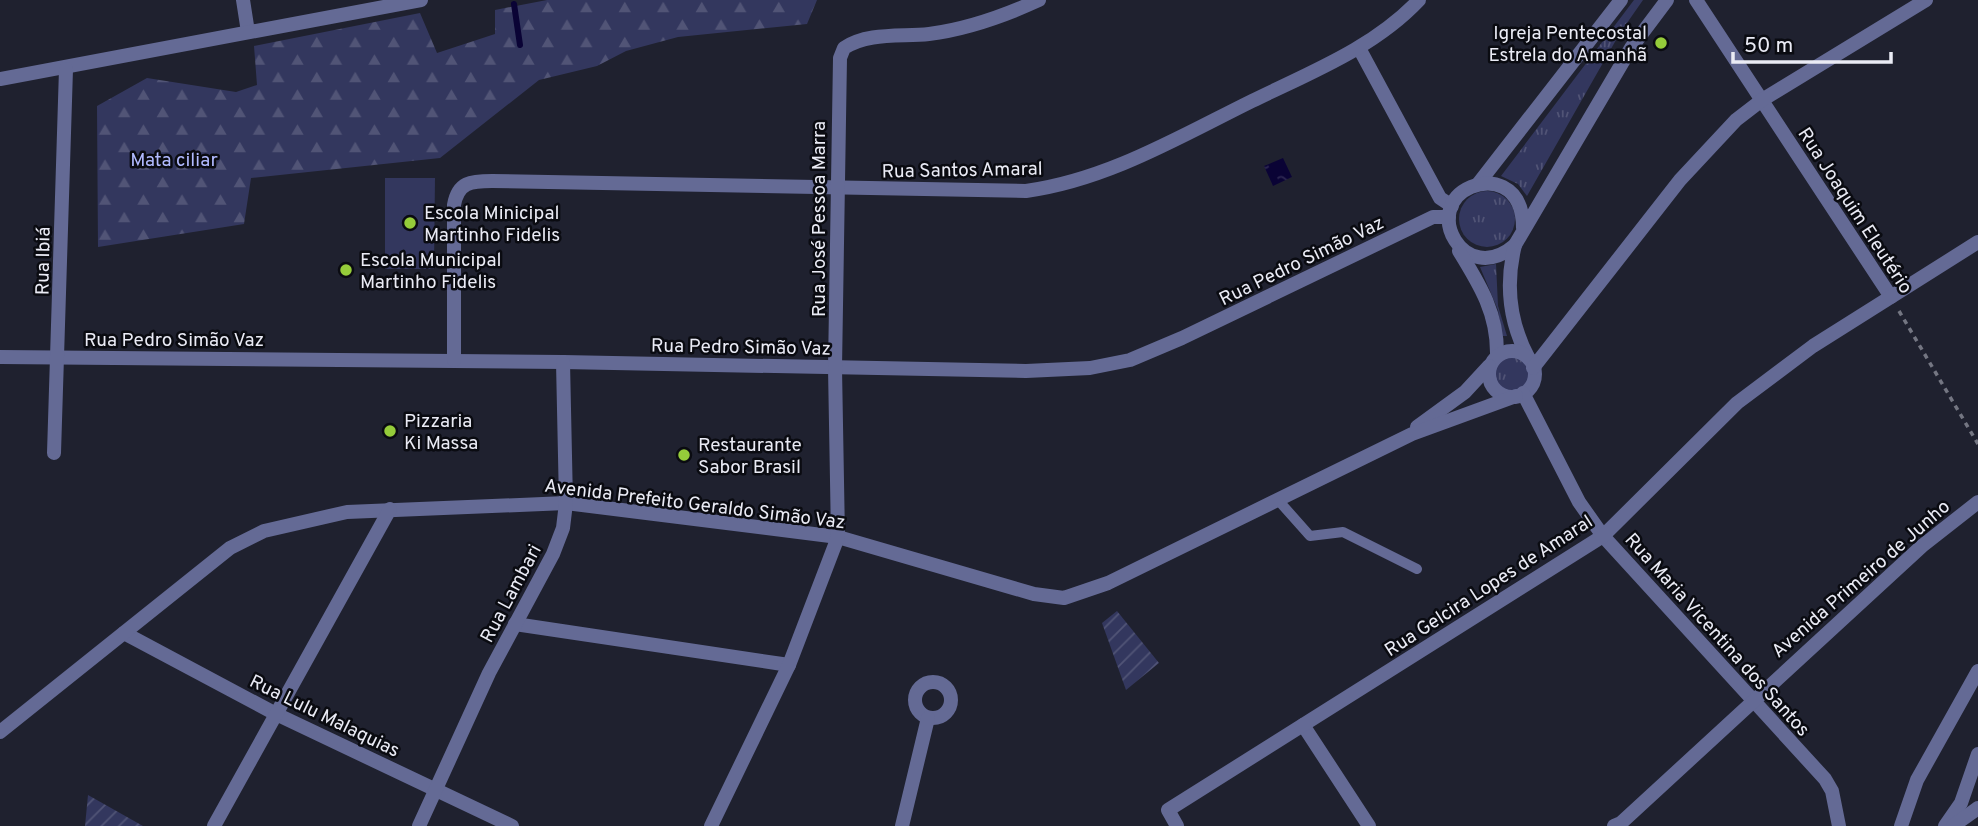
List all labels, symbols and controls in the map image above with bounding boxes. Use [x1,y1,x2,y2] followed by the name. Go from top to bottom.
[1733,21,1890,65] scale bar
[1489,22,1647,68] place label: Igreja Pentecostal Estrela do Amanhã
[1744,33,1793,60] text: 50 m
[1653,35,1669,51] marker: Igreja Pentecostal Estrela do Amanhã
[808,121,832,317] street label: Rua José Pessoa Marra
[1792,124,1917,299] street label: Rua Joaquim Eleutério
[130,149,218,173] park label: Mata ciliar
[881,158,1043,184] street label: Rua Santos Amaral
[424,202,560,248] place label: Escola Minicipal Martinho Fidelis
[1216,212,1388,312] street label: Rua Pedro Simão Vaz
[402,215,418,231] marker: Escola Minicipal Martinho Fidelis
[31,227,57,295] street label: Rua Ibiá
[360,249,501,295] place label: Escola Municipal Martinho Fidelis
[338,262,354,278] marker: Escola Municipal Martinho Fidelis
[84,329,264,353] street label: Rua Pedro Simão Vaz
[651,334,831,362] street label: Rua Pedro Simão Vaz
[404,410,478,456] place label: Pizzaria Ki Massa
[382,423,398,439] marker: Pizzaria Ki Massa
[698,434,802,480] place label: Restaurante Sabor Brasil
[676,447,692,463] marker: Restaurante Sabor Brasil
[543,475,846,535] street label: Avenida Prefeito Geraldo Simão Vaz
[1767,495,1956,664] street label: Avenida Primeiro de Junho
[1381,510,1598,663] street label: Rua Gelcira Lopes de Amaral
[1619,529,1814,742] street label: Rua Maria Vicentina dos Santos
[476,541,548,647] street label: Rua Lambari
[245,670,403,764] street label: Rua Lulu Malaquias

